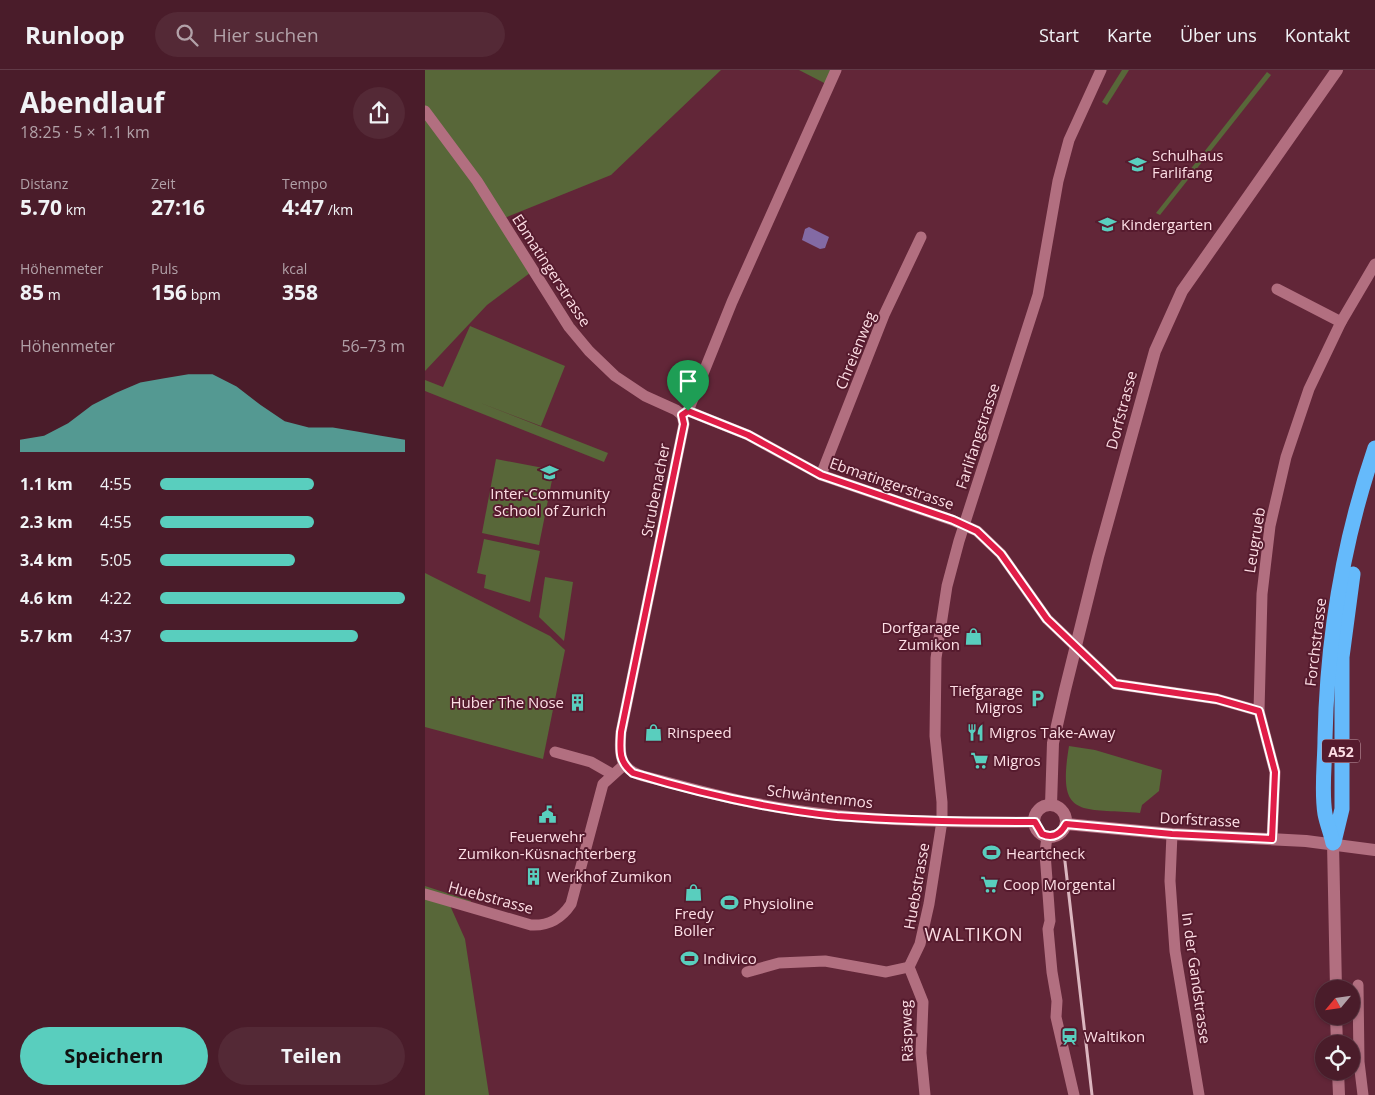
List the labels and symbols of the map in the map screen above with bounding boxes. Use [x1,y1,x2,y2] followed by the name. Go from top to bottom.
[1152,145,1223,182] place label: Schulhaus Farlifang
[1128,154,1148,174] school or university icon: Schulhaus Farlifang
[508,210,596,330] street label: Ebmatingerstrasse
[1097,214,1117,234] school or university icon: Kindergarten
[1121,214,1212,234] place label: Kindergarten
[830,308,880,392] street label: Chreienweg
[667,360,709,411] pin
[1101,368,1141,452] street label: Dorfstrasse
[950,381,1004,491] street label: Farlifangstrasse
[636,441,674,539] street label: Strubenacher
[827,452,957,514] street label: Ebmatingerstrasse
[540,462,560,482] school or university icon: Inter-Community School of Zurich
[490,483,610,520] place label: Inter-Community School of Zurich
[1239,506,1269,574] street label: Leugrueb
[1300,597,1330,687] street label: Forchstrasse
[881,617,960,654] place label: Dorfgarage Zumikon
[964,626,984,646] shop icon: Dorfgarage Zumikon
[950,680,1023,717] place label: Tiefgarage Migros
[1027,689,1047,709] parking icon: Tiefgarage Migros
[450,692,564,712] place label: Huber The Nose
[568,692,588,712] building icon: Huber The Nose
[643,722,663,742] shop icon: Rinspeed
[667,722,732,742] place label: Rinspeed
[965,722,985,742] restaurant icon: Migros Take-Away
[989,722,1116,742] place label: Migros Take-Away
[1322,739,1360,762] road number: A52
[969,750,989,770] supermarket icon: Migros
[993,750,1041,770] place label: Migros
[766,780,874,812] street label: Schwäntenmos
[537,805,557,825] public building icon: Feuerwehr Zumikon-Küsnachterberg
[1159,807,1241,831] street label: Dorfstrasse
[458,826,636,863] place label: Feuerwehr Zumikon-Küsnachterberg
[899,841,933,931] street label: Huebstrasse
[982,843,1002,863] sports icon: Heartcheck
[1006,843,1085,863] place label: Heartcheck
[523,866,543,886] building icon: Werkhof Zumikon
[547,866,672,886] place label: Werkhof Zumikon
[979,874,999,894] supermarket icon: Coop Morgental
[1003,874,1115,894] place label: Coop Morgental
[446,876,536,918] street label: Huebstrasse
[684,882,704,902] shop icon: Fredy Boller
[719,893,739,913] sports icon: Physioline
[743,893,814,913] place label: Physioline
[674,903,714,940] place label: Fredy Boller
[1178,911,1216,1045] street label: In der Gandstrasse
[925,922,1023,946] district label: WALTIKON
[679,948,699,968] sports icon: Indivico
[703,948,757,968] place label: Indivico
[1315,980,1360,1025] north arrow
[895,1000,917,1062] street label: Räspweg
[1060,1026,1080,1046] station icon: Waltikon
[1084,1026,1145,1046] place label: Waltikon

